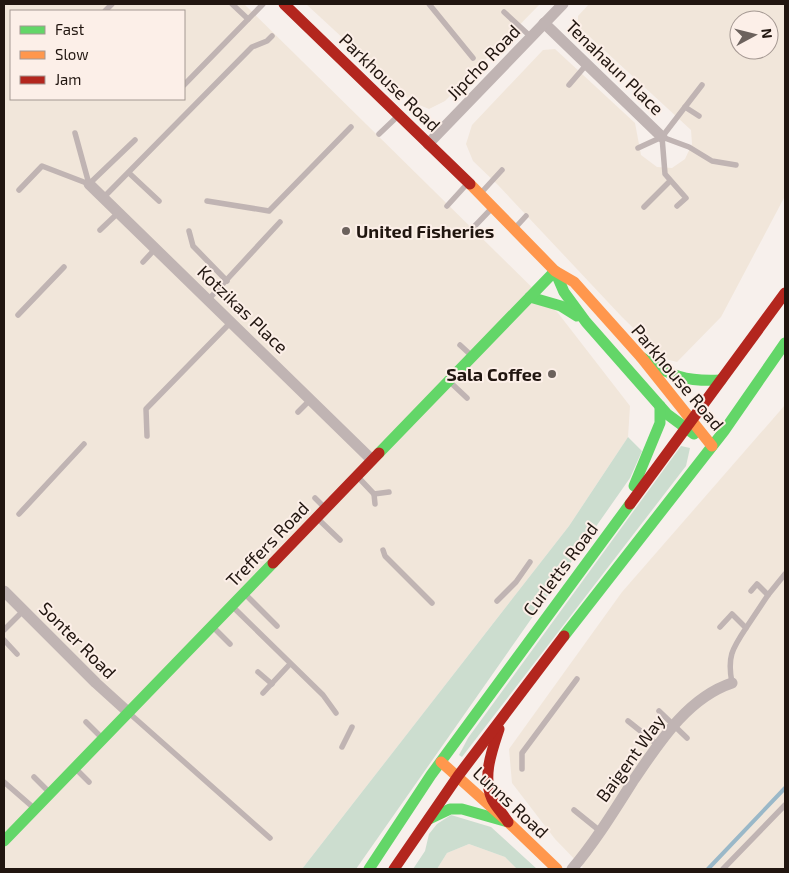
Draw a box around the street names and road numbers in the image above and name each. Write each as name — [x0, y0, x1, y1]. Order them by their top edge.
street label: Tenahaun Place — [561, 15, 669, 119]
street label: Jipcho Road — [442, 20, 524, 104]
street label: Parkhouse Road — [335, 28, 445, 136]
street label: Kotzikas Place — [193, 260, 293, 358]
street label: Parkhouse Road — [627, 319, 729, 435]
street label: Treffers Road — [221, 497, 313, 591]
street label: Curletts Road — [518, 518, 602, 620]
street label: Sonter Road — [35, 597, 121, 683]
street label: Baigent Way — [591, 710, 669, 806]
street label: Lunns Road — [469, 762, 553, 842]

